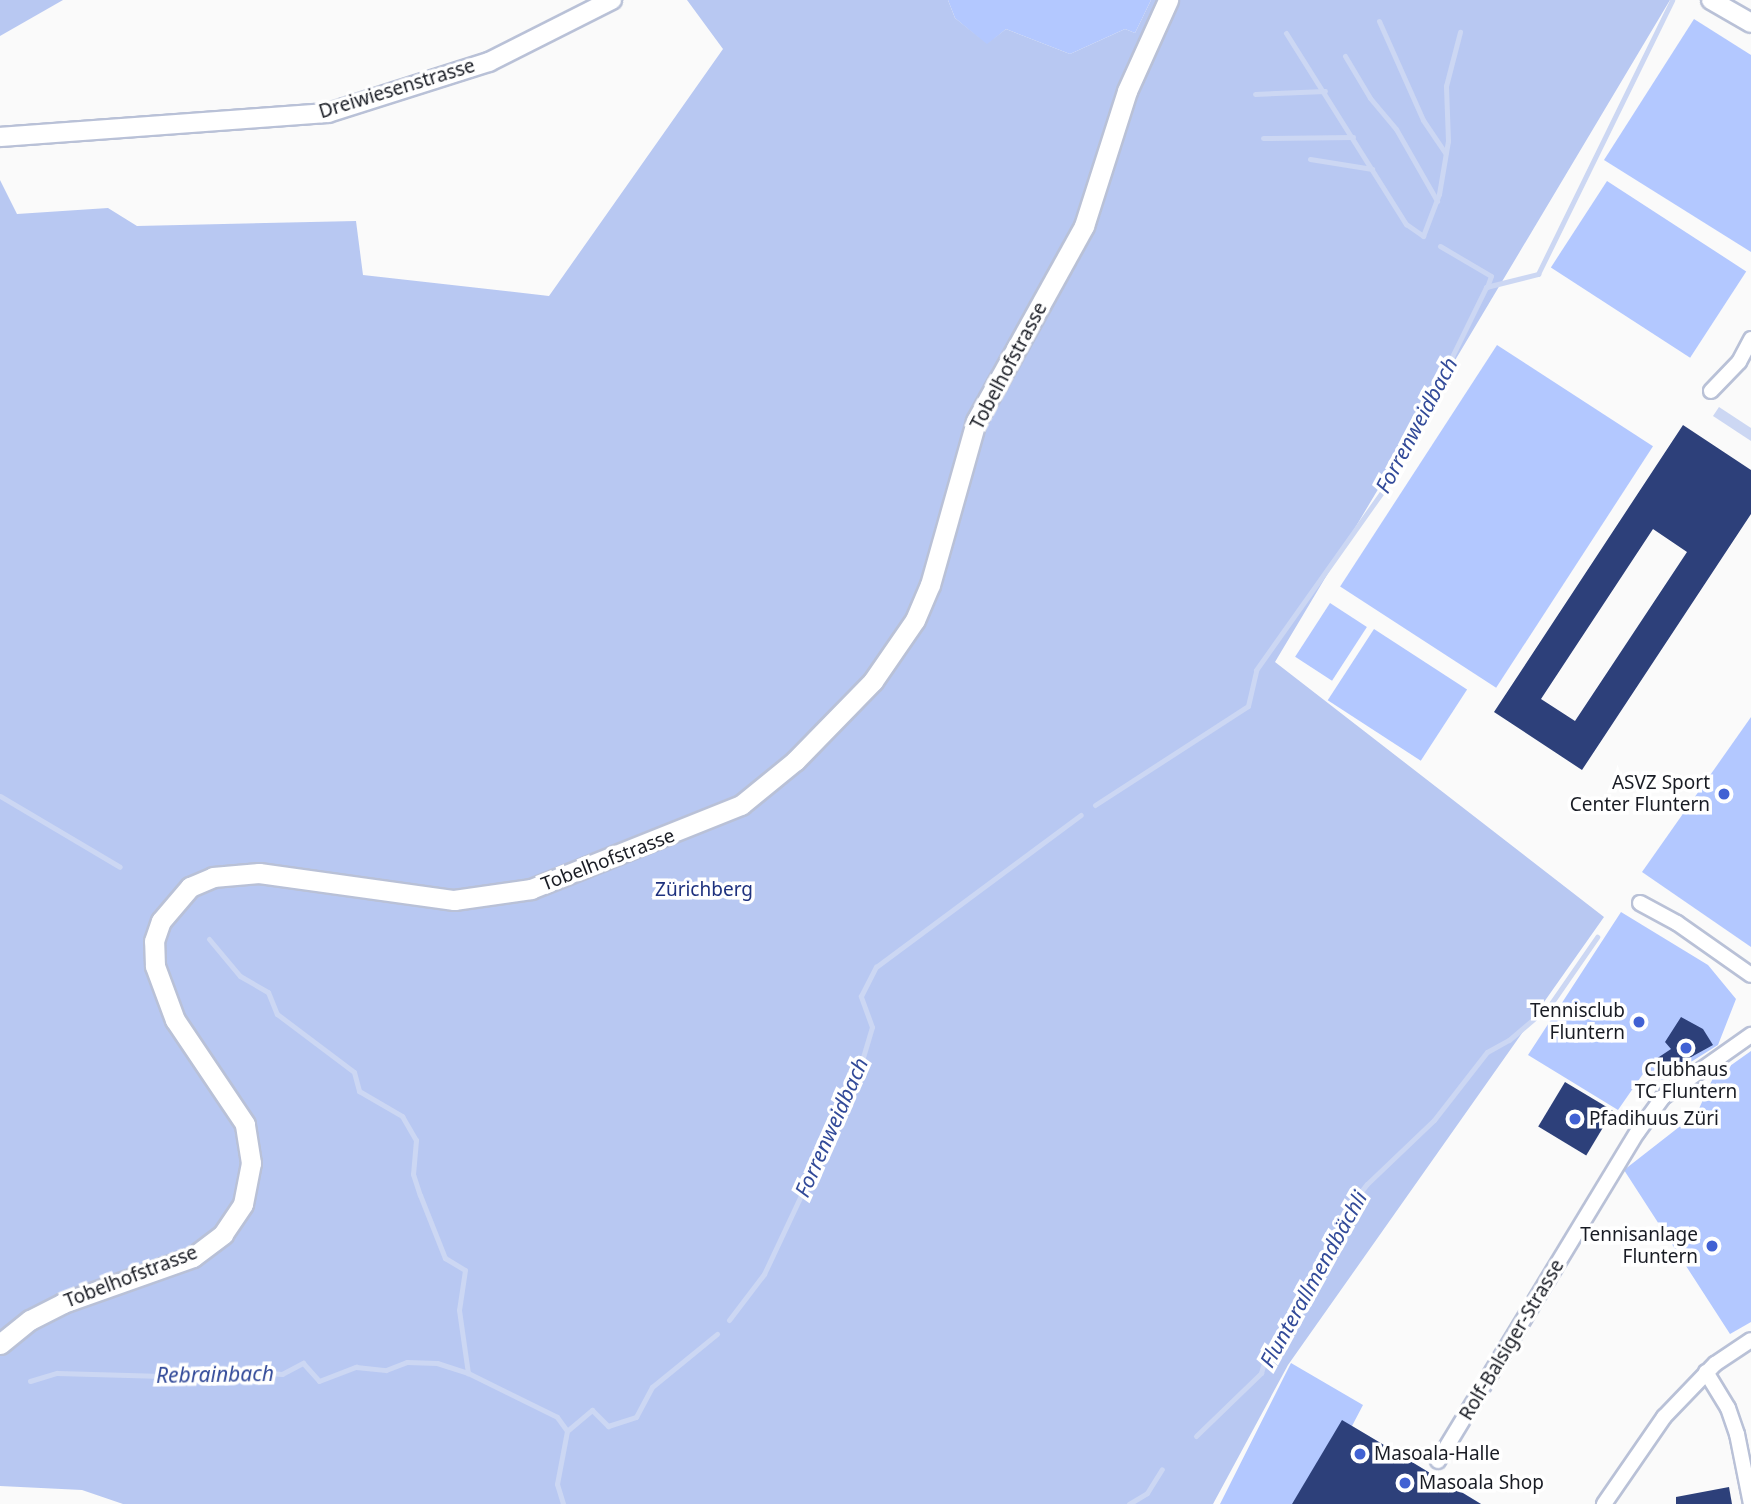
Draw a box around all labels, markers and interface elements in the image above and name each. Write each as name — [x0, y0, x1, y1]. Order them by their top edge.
street label: Dreiwiesenstrasse — [316, 54, 478, 124]
street label: Tobelhofstrasse — [966, 298, 1052, 434]
water label: Forrenweidbach — [1370, 353, 1462, 497]
place label: ASVZ Sport Center Fluntern — [1570, 772, 1710, 816]
marker: ASVZ Sport Center Fluntern — [1716, 786, 1732, 802]
street label: Tobelhofstrasse — [538, 824, 678, 896]
park label: Zürichberg — [655, 879, 753, 901]
place label: Tennisclub Fluntern — [1530, 1000, 1625, 1044]
marker: Tennisclub Fluntern — [1631, 1014, 1647, 1030]
marker: Clubhaus TC Fluntern — [1678, 1040, 1694, 1056]
water label: Forrenweidbach — [789, 1053, 873, 1201]
place label: Clubhaus TC Fluntern — [1635, 1059, 1737, 1103]
place label: Pfadihuus Züri — [1589, 1108, 1719, 1130]
marker: Pfadihuus Züri — [1567, 1111, 1583, 1127]
water label: Flunterallmendbächli — [1254, 1186, 1372, 1372]
place label: Tennisanlage Fluntern — [1580, 1224, 1698, 1268]
marker: Tennisanlage Fluntern — [1704, 1238, 1720, 1254]
street label: Tobelhofstrasse — [61, 1241, 201, 1313]
street label: Rolf-Balsiger-Strasse — [1455, 1255, 1569, 1425]
water label: Rebrainbach — [156, 1360, 274, 1388]
place label: Masoala-Halle — [1374, 1443, 1500, 1465]
marker: Masoala-Halle — [1352, 1446, 1368, 1462]
place label: Masoala Shop — [1419, 1472, 1544, 1494]
marker: Masoala Shop — [1397, 1475, 1413, 1491]

